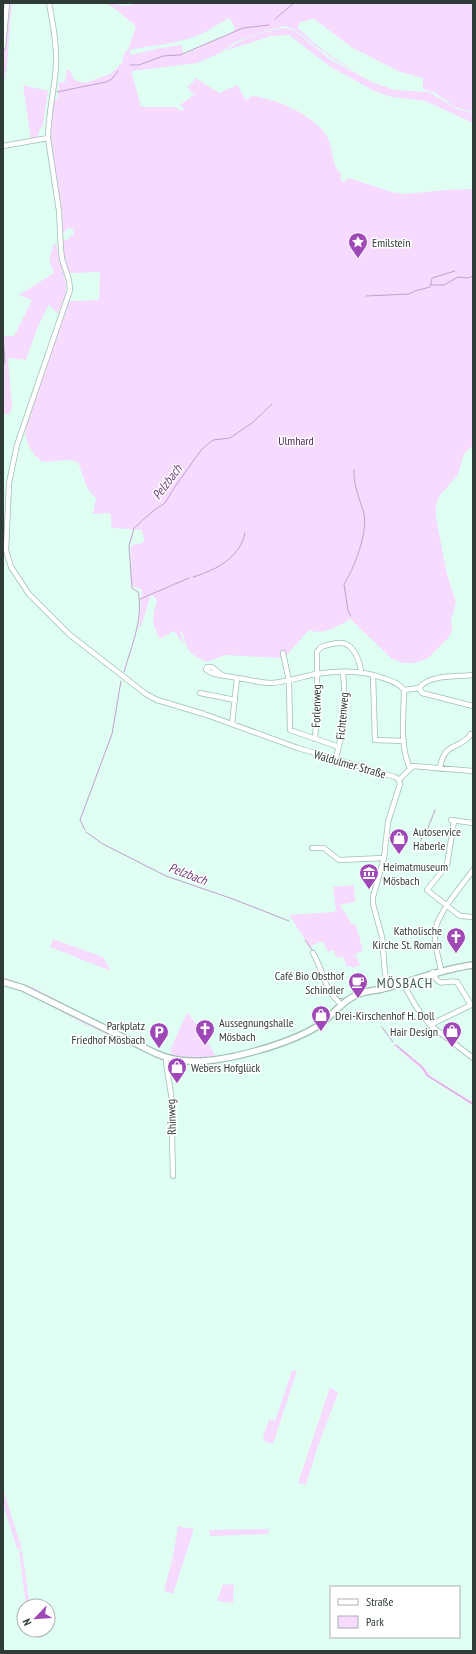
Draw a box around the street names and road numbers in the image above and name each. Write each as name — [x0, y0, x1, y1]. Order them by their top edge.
street label: Forlenweg — [308, 684, 324, 728]
street label: Fichtenweg — [332, 692, 352, 740]
street label: Waldulmer Straße — [312, 747, 388, 781]
street label: Rhinweg — [163, 1099, 179, 1135]

